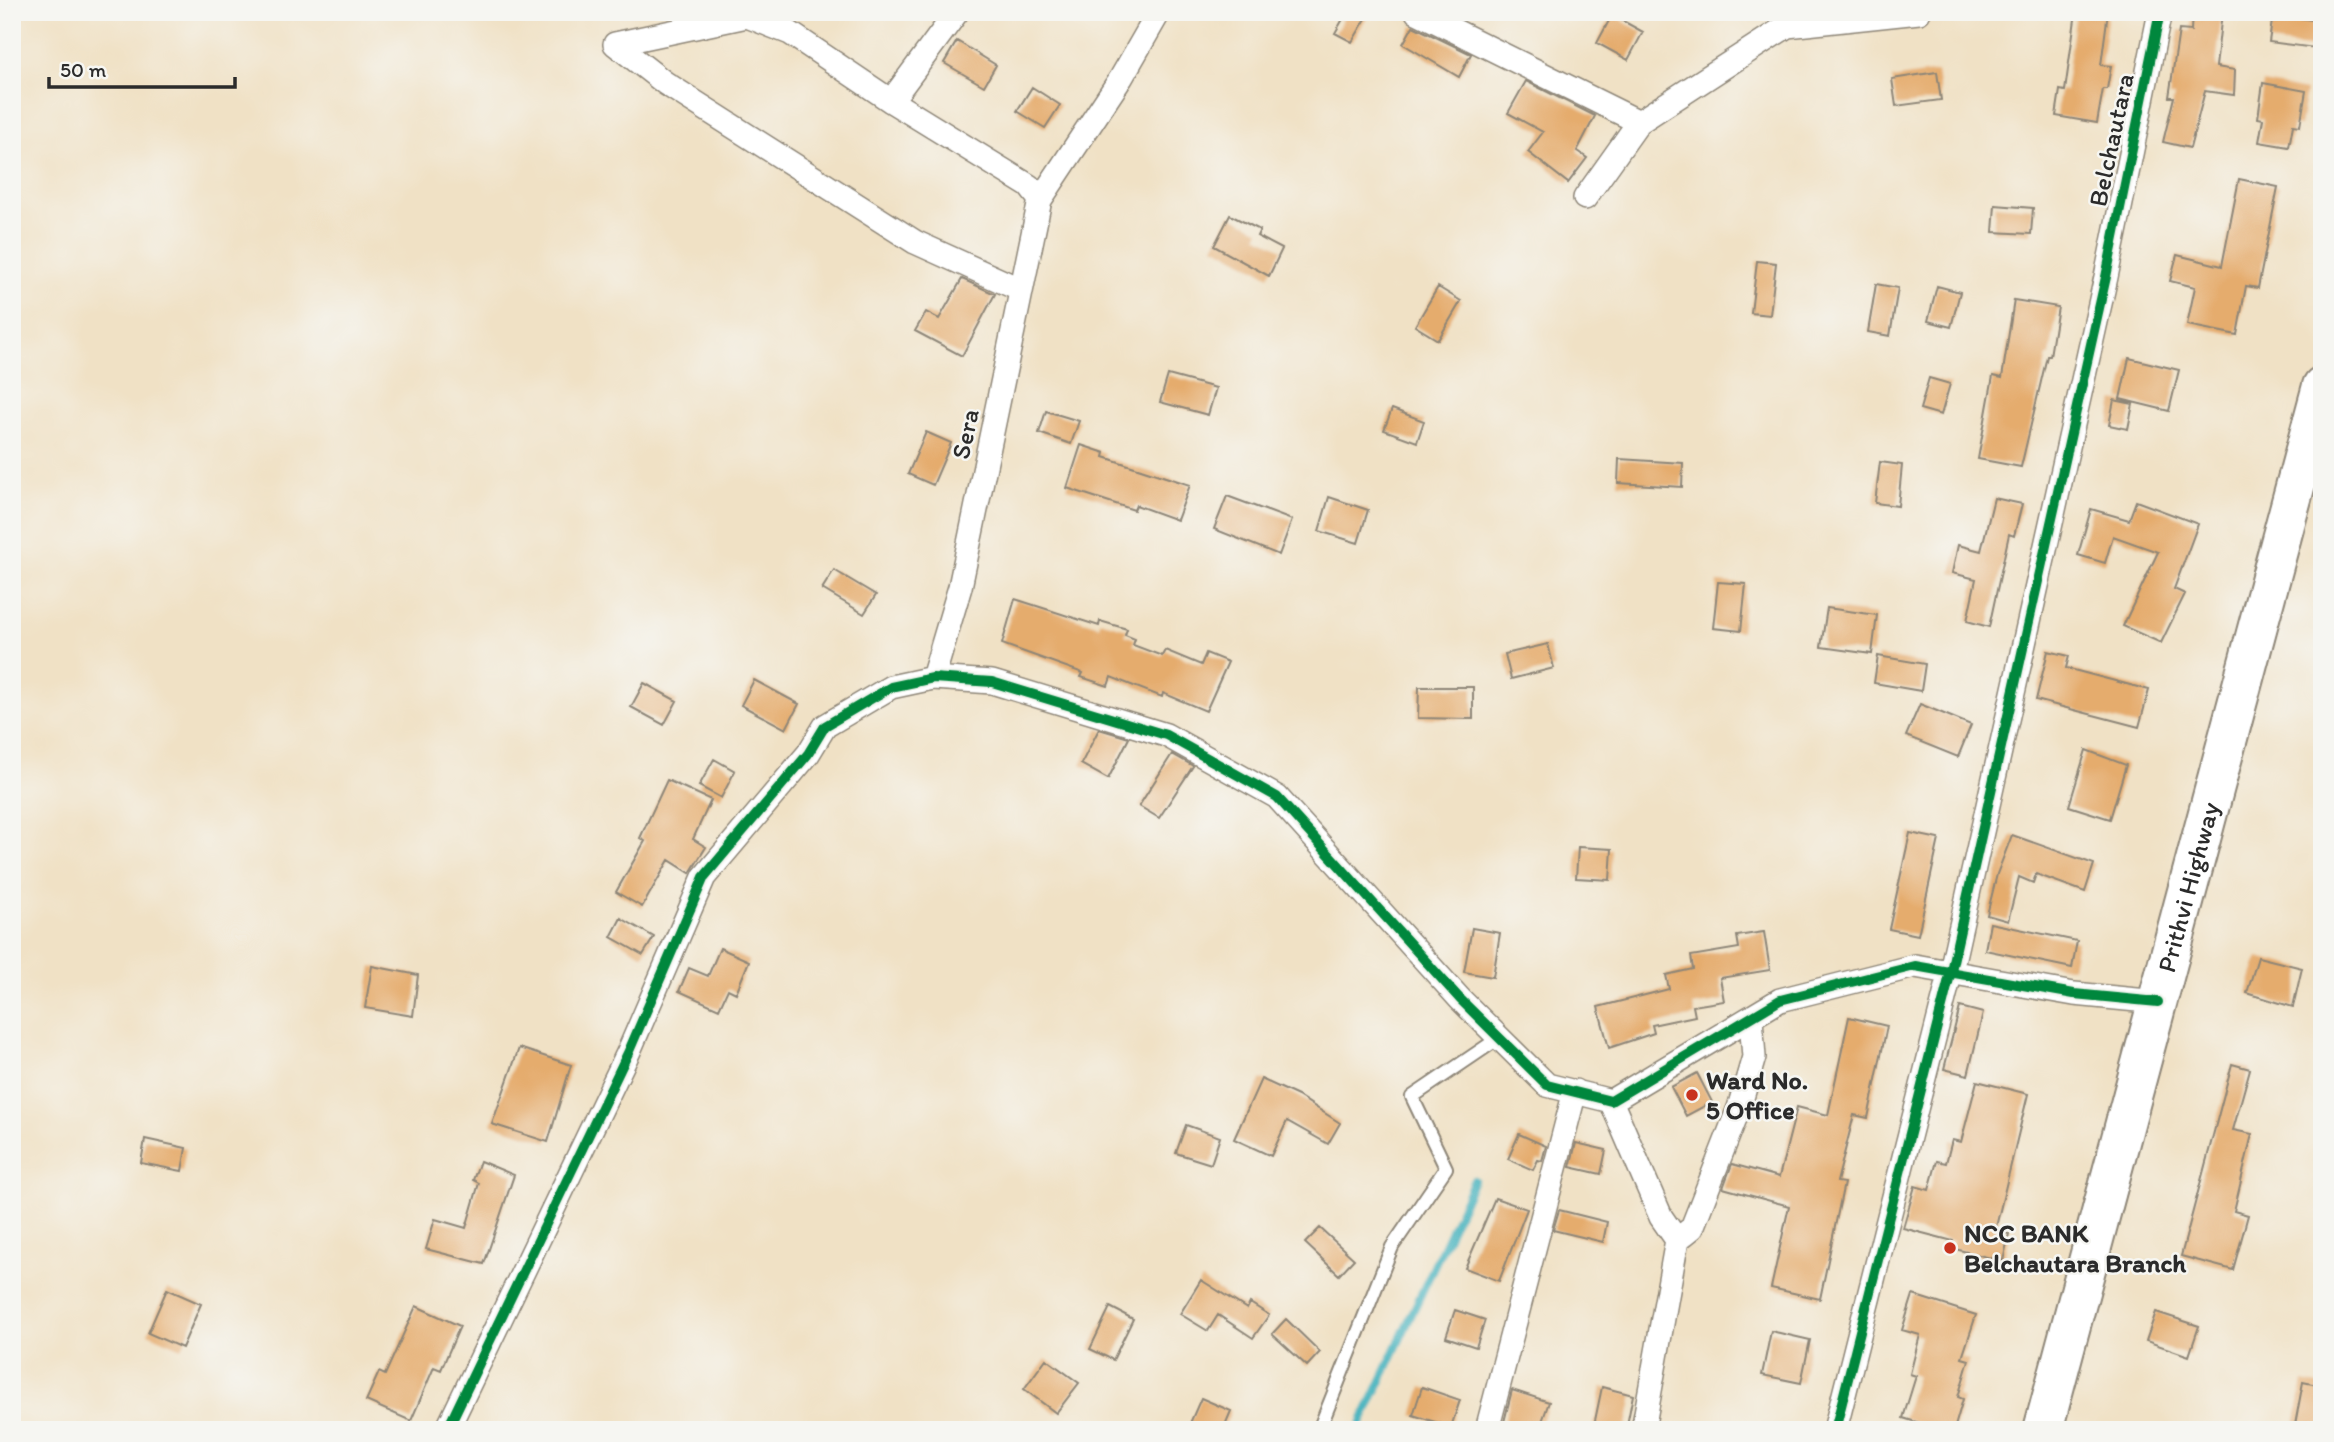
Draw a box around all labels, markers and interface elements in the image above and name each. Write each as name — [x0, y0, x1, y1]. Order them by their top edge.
scale bar — [49, 46, 234, 90]
text: 50 m — [60, 57, 107, 82]
street label: Belchautara — [2081, 70, 2141, 210]
street label: Sera — [944, 406, 986, 462]
street label: Prithvi Highway — [2150, 798, 2226, 976]
place label: Ward No. 5 Office — [1706, 1064, 1808, 1126]
marker: Ward No. 5 Office — [1684, 1087, 1700, 1103]
place label: NCC BANK Belchautara Branch — [1964, 1217, 2186, 1279]
marker: NCC BANK Belchautara Branch — [1942, 1240, 1958, 1256]

